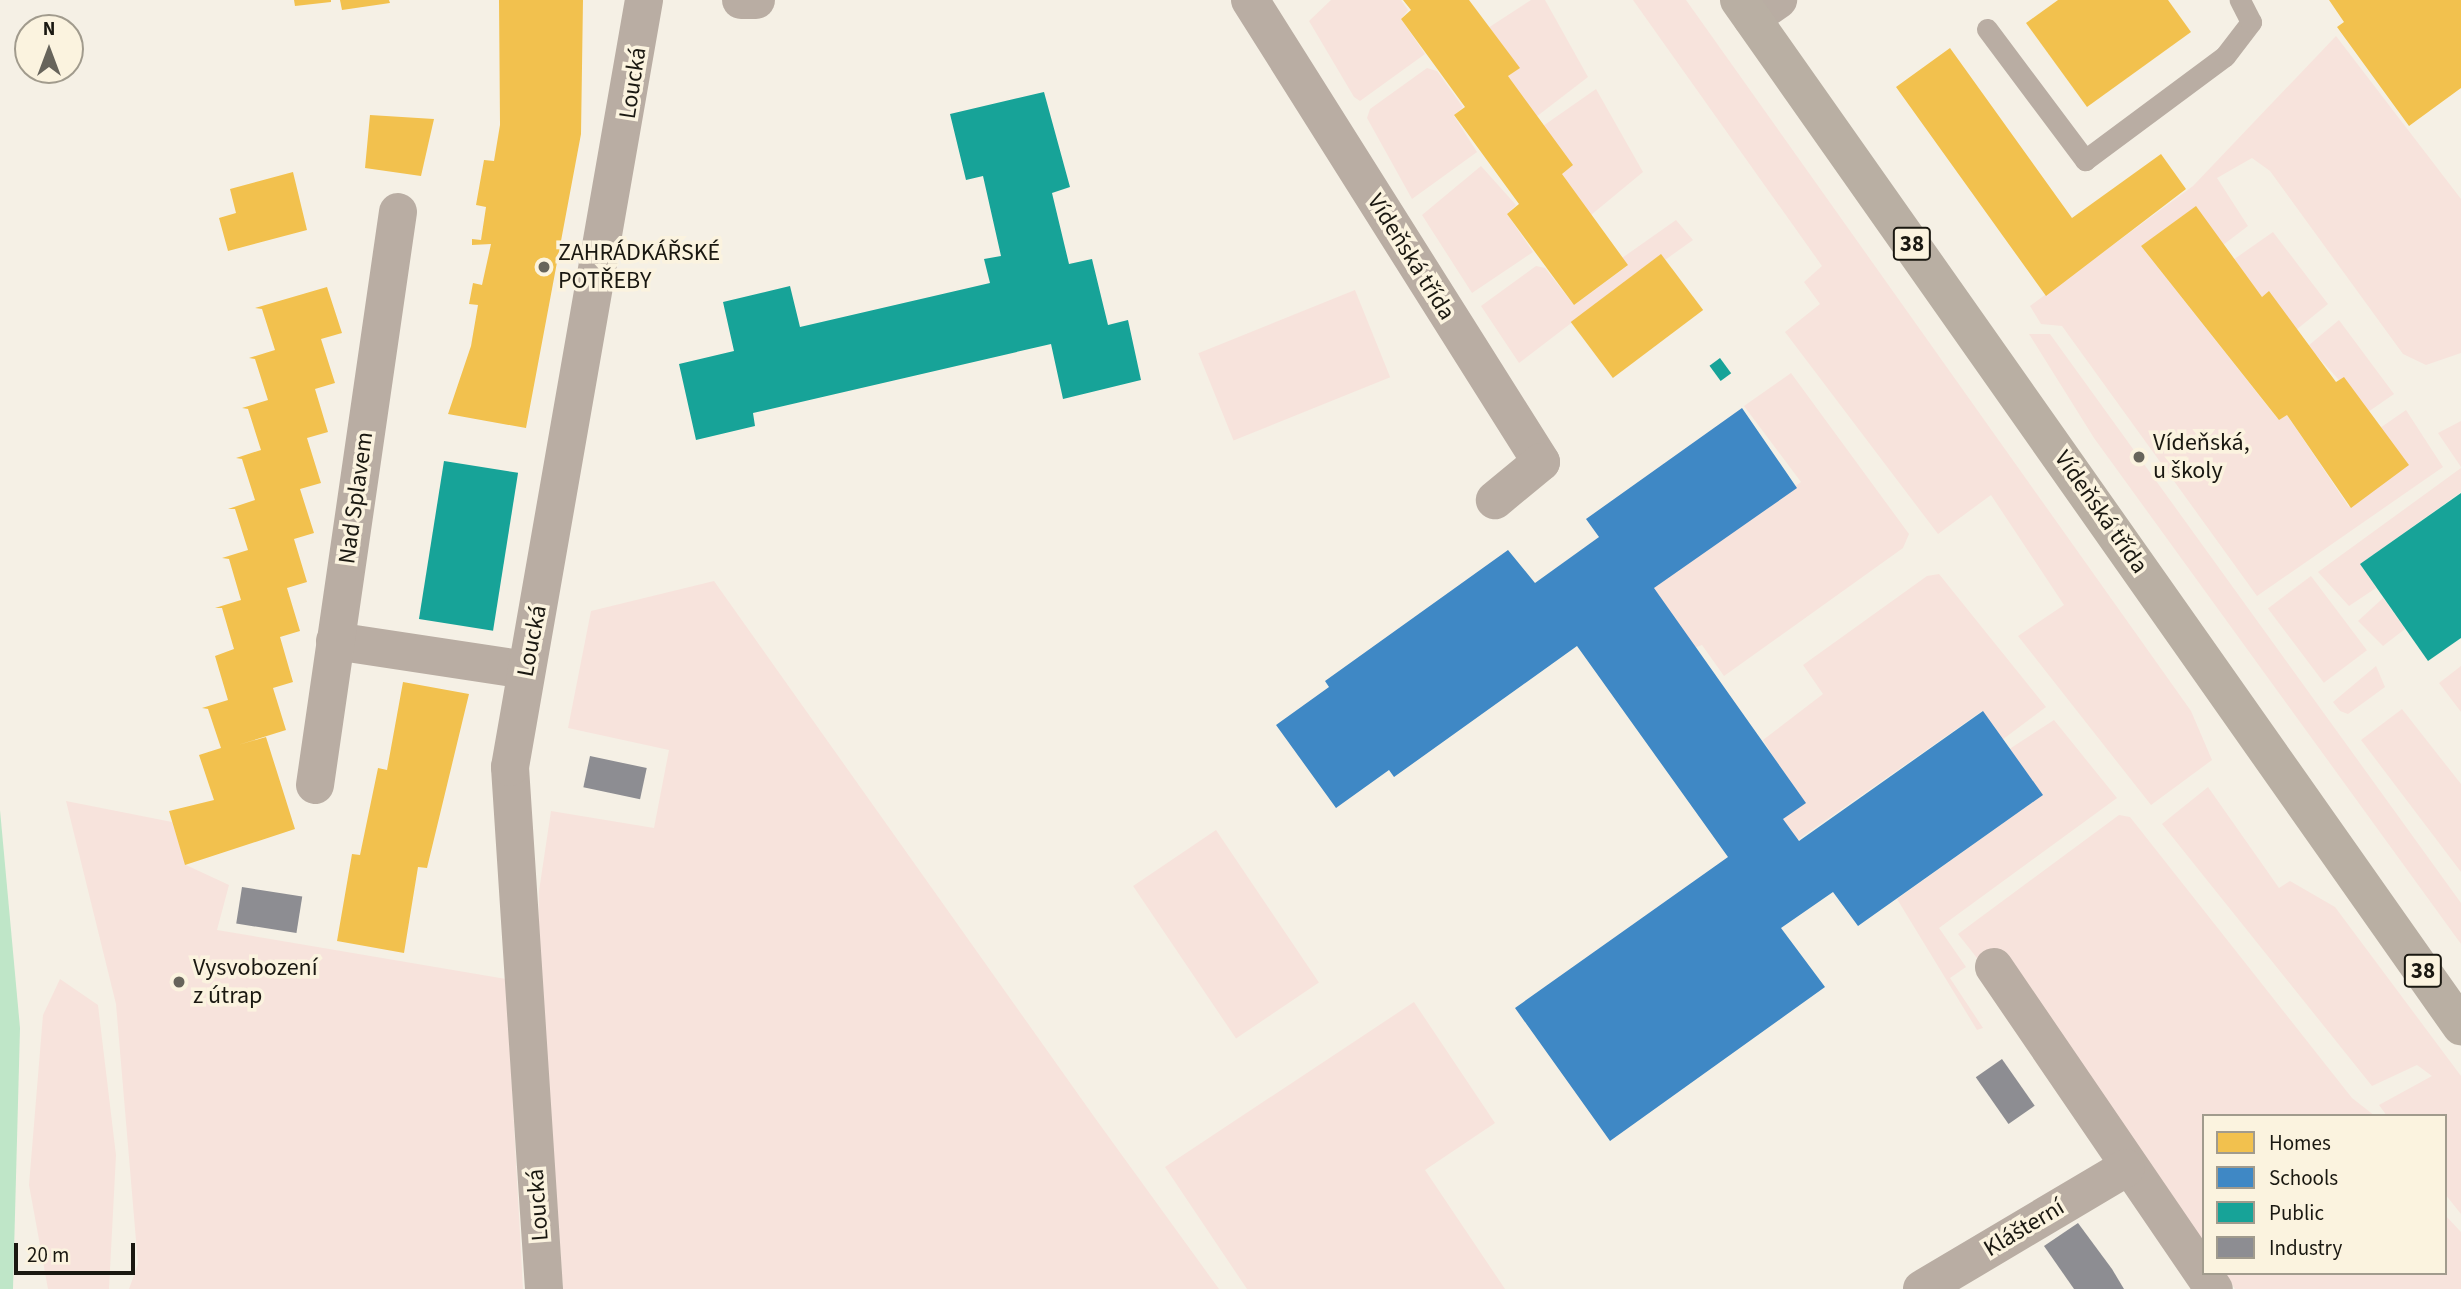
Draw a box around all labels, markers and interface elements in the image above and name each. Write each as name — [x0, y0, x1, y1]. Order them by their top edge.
north arrow — [14, 14, 84, 84]
text: N — [43, 16, 55, 43]
street label: Loucká — [613, 45, 653, 121]
street label: Vídeňská třída — [1361, 189, 1461, 325]
road number: 38 — [1893, 224, 1931, 264]
place label: ZAHRÁDKÁŘSKÉ POTŘEBY — [558, 239, 720, 295]
marker: ZAHRÁDKÁŘSKÉ POTŘEBY — [536, 259, 552, 275]
place label: Vídeňská, u školy — [2153, 429, 2250, 485]
street label: Nad Splavem — [332, 430, 380, 566]
street label: Vídeňská třída — [2048, 445, 2154, 579]
marker: Vídeňská, u školy — [2131, 449, 2147, 465]
street label: Loucká — [511, 603, 553, 679]
road number: 38 — [2404, 952, 2442, 990]
place label: Vysvobození z útrap — [193, 954, 318, 1010]
marker: Vysvobození z útrap — [171, 974, 187, 990]
legend — [2202, 1114, 2447, 1275]
text: Homes — [2269, 1128, 2331, 1158]
text: Schools — [2269, 1163, 2338, 1193]
street label: Loucká — [521, 1168, 555, 1242]
street label: Klášterní — [1979, 1193, 2069, 1263]
text: Public — [2269, 1198, 2324, 1228]
scale bar — [18, 1230, 138, 1274]
text: Industry — [2269, 1233, 2342, 1263]
text: 20 m — [27, 1240, 69, 1270]

